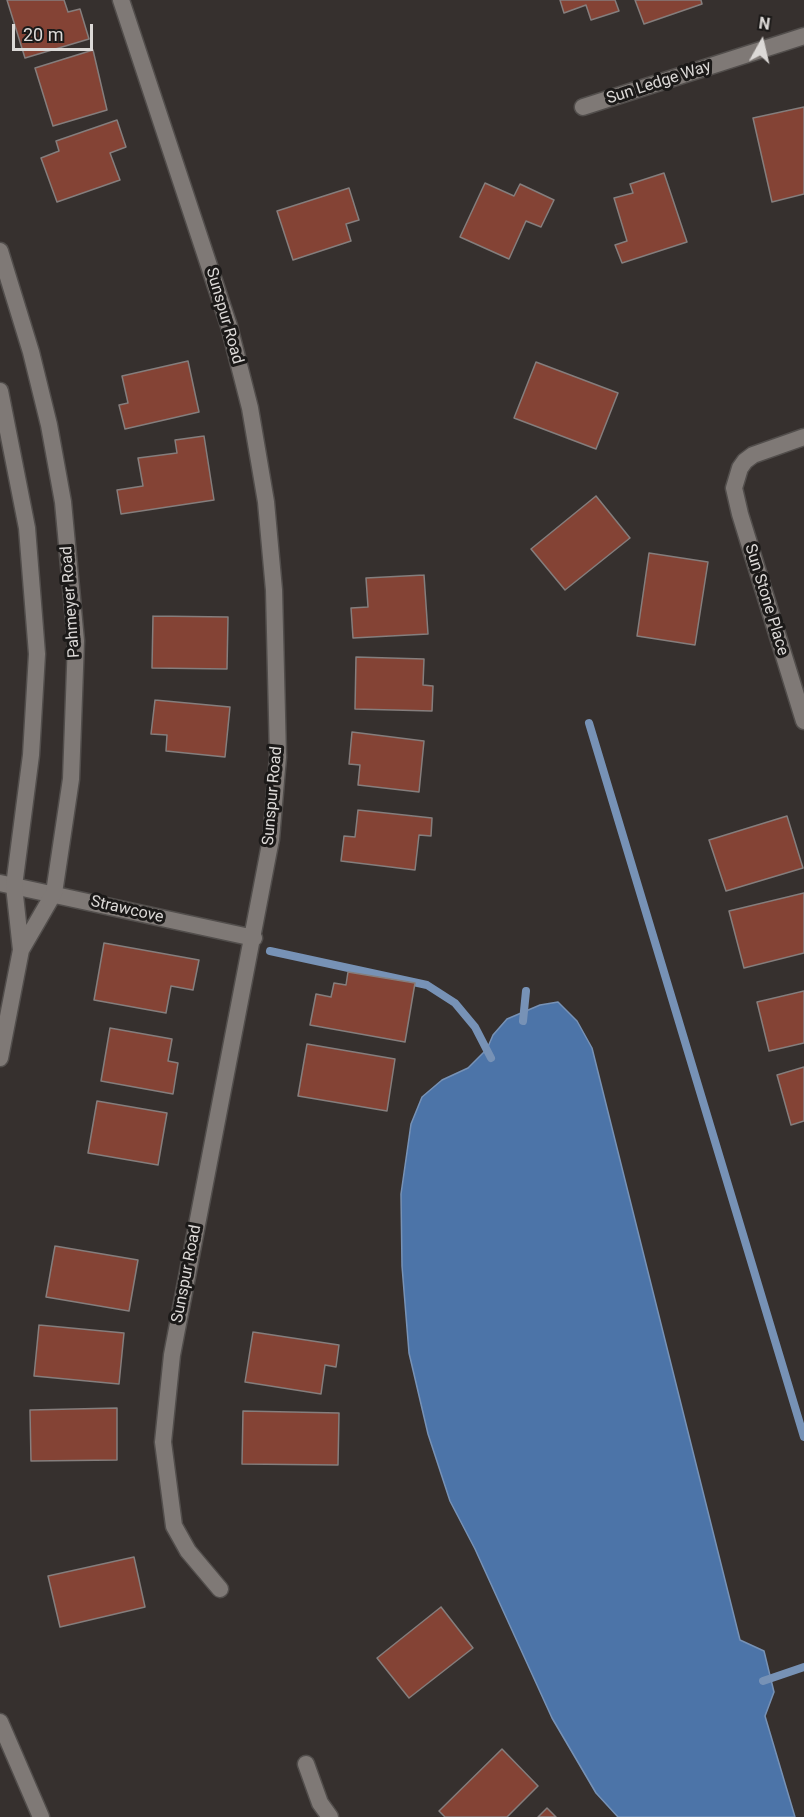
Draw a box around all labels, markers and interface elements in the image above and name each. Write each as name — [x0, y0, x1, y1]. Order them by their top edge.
scale bar — [15, 12, 96, 50]
north arrow — [732, 12, 792, 72]
text: N — [758, 13, 771, 34]
text: 20 m — [23, 24, 63, 45]
street label: Sun Ledge Way — [604, 57, 714, 109]
street label: Sunspur Road — [201, 266, 247, 366]
street label: Sun Stone Place — [740, 542, 792, 658]
street label: Pahmeyer Road — [58, 545, 84, 659]
street label: Sunspur Road — [259, 746, 287, 846]
street label: Strawcove — [89, 892, 165, 928]
street label: Sunspur Road — [168, 1223, 206, 1325]

